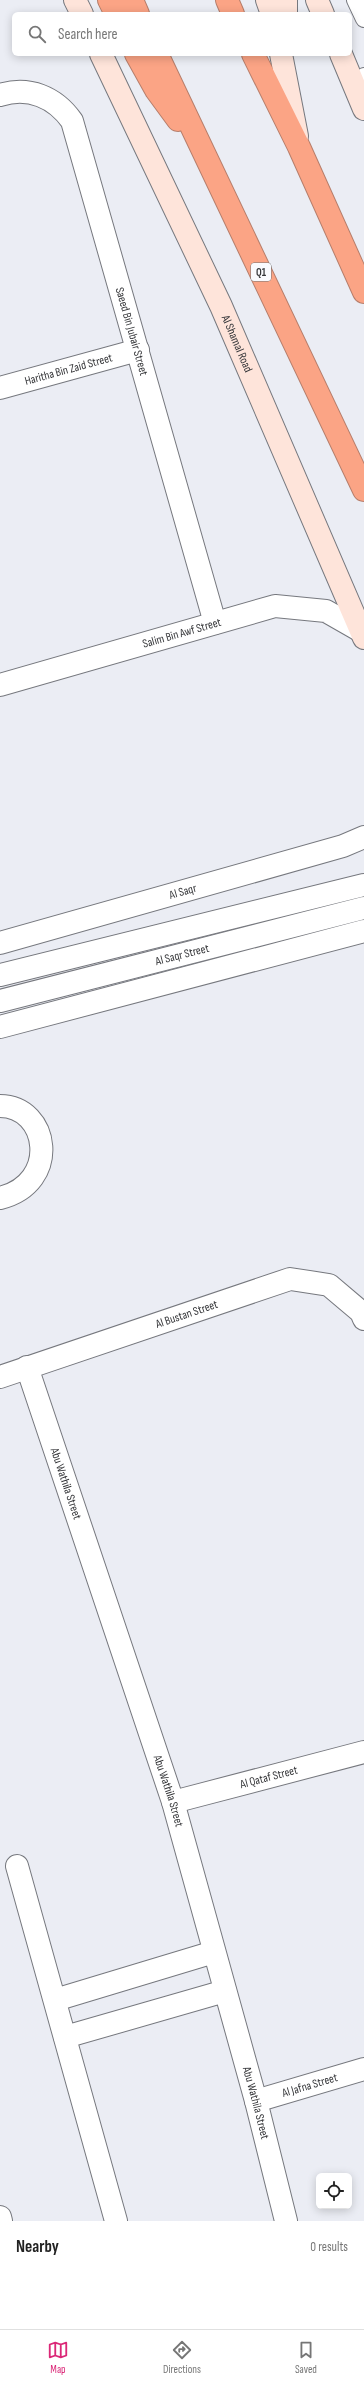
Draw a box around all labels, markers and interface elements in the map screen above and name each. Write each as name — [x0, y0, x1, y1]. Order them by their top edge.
search box — [12, 12, 352, 56]
icon: search — [26, 23, 48, 45]
text: Search here — [58, 25, 118, 44]
road number: Q1 — [251, 263, 271, 281]
street label: Saeed Bin Jubair Street — [112, 286, 152, 378]
street label: Al Shamal Road — [218, 312, 256, 374]
street label: Haritha Bin Zaid Street — [23, 350, 114, 388]
street label: Salim Bin Awf Street — [141, 614, 223, 651]
street label: Al Saqr — [167, 880, 199, 903]
street label: Al Saqr Street — [153, 940, 211, 969]
street label: Al Bustan Street — [153, 1296, 220, 1332]
street label: Abu Wathila Street — [47, 1445, 85, 1522]
street label: Abu Wathila Street — [150, 1752, 187, 1829]
street label: Al Qataf Street — [237, 1762, 299, 1792]
street label: Abu Wathila Street — [239, 2064, 273, 2141]
street label: Al Jafna Street — [279, 2070, 340, 2101]
map controls — [316, 2173, 352, 2209]
button: locate — [316, 2173, 352, 2209]
text: Nearby — [16, 2237, 59, 2257]
text: 0 results — [310, 2239, 348, 2255]
tab: Map — [47, 2339, 69, 2376]
tab: Directions — [163, 2339, 201, 2376]
tab: Saved — [295, 2339, 317, 2376]

